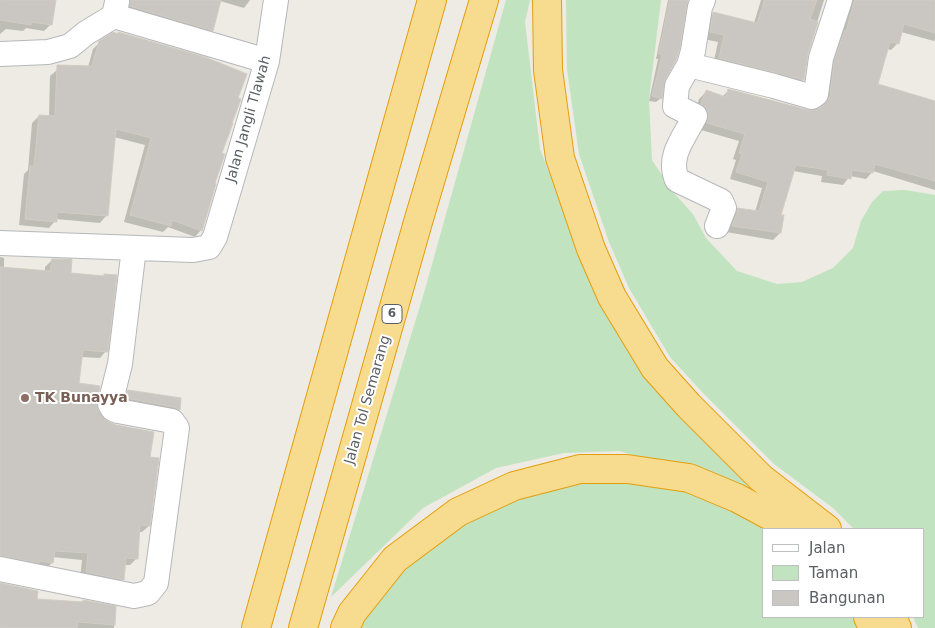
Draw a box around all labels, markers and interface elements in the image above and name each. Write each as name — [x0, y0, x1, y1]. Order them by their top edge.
street label: Jalan Jangli Tlawah — [223, 54, 275, 184]
road number: 6 — [382, 304, 402, 324]
street label: Jalan Tol Semarang — [342, 334, 394, 466]
place label: TK Bunayya — [35, 390, 128, 406]
marker: TK Bunayya — [19, 392, 31, 404]
legend — [762, 528, 925, 618]
text: Jalan — [809, 539, 845, 557]
text: Taman — [809, 564, 858, 582]
text: Bangunan — [809, 589, 885, 607]

